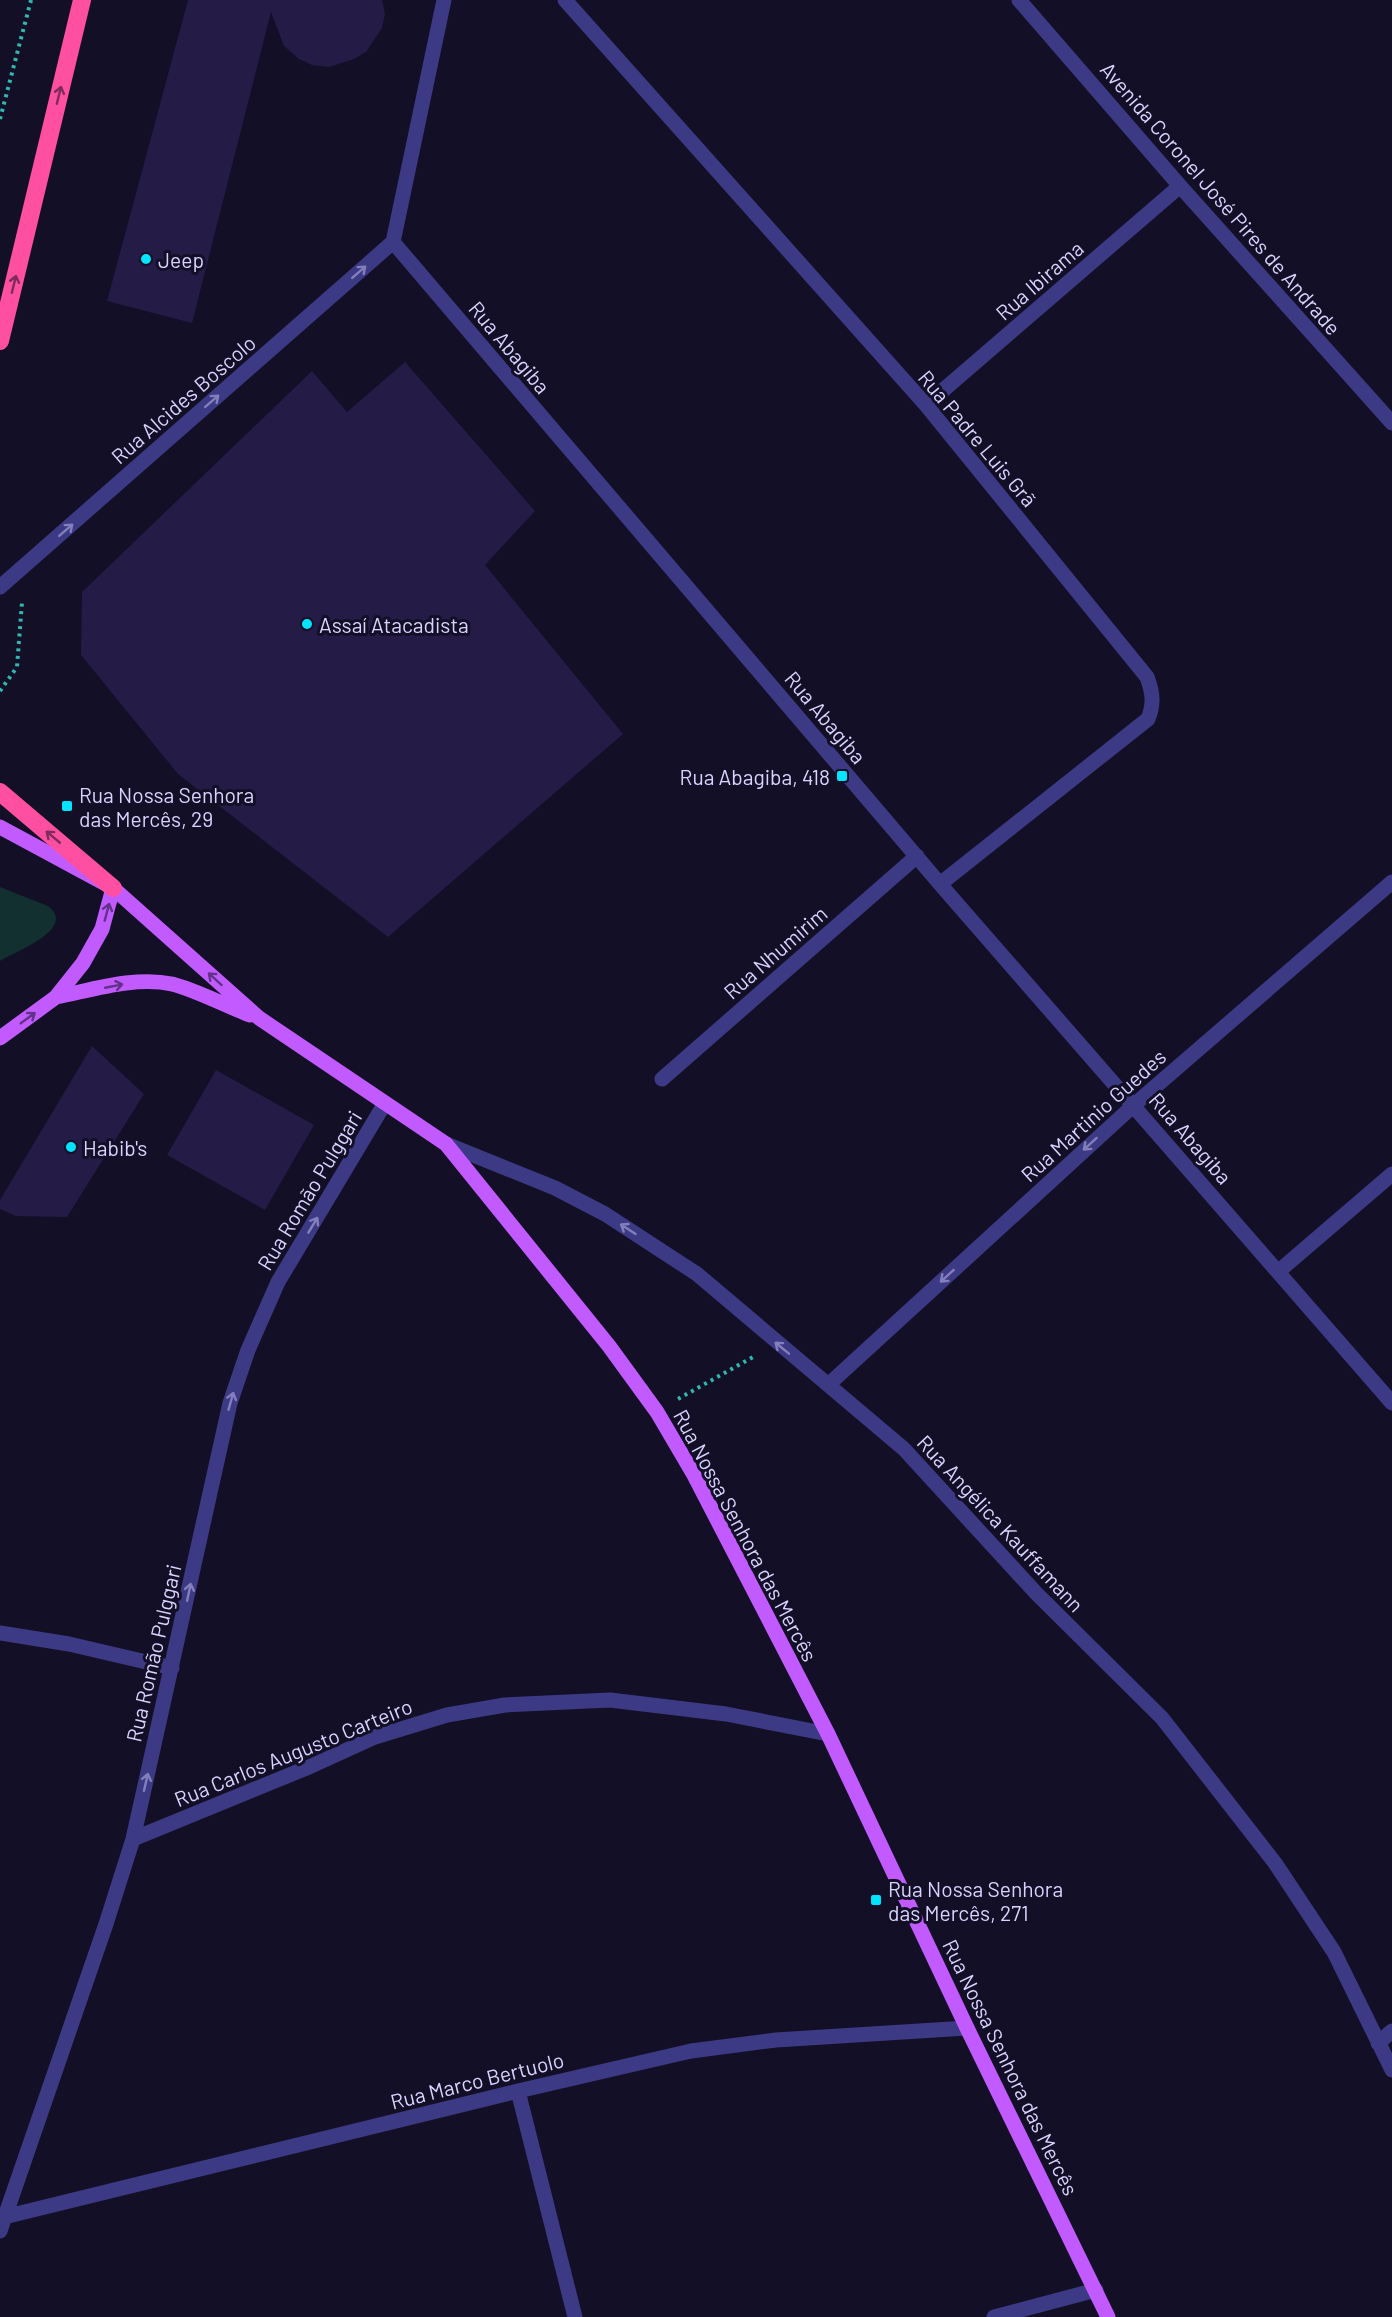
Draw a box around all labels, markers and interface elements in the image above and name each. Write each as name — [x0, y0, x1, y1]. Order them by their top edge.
street label: Avenida Coronel José Pires de Andrade — [1096, 56, 1346, 340]
one-way arrow — [54, 85, 66, 104]
street label: Rua Ibirama — [990, 235, 1088, 325]
place label: Jeep — [158, 247, 204, 272]
marker: Jeep — [139, 252, 153, 266]
one-way arrow — [351, 265, 366, 279]
one-way arrow — [8, 275, 20, 294]
street label: Rua Abagiba — [464, 296, 556, 398]
street label: Rua Alcides Boscolo — [106, 330, 260, 468]
street label: Rua Padre Luis Grã — [914, 365, 1042, 511]
one-way arrow — [204, 394, 219, 408]
one-way arrow — [58, 523, 73, 537]
place label: Assaí Atacadista — [319, 612, 469, 637]
marker: Assaí Atacadista — [300, 617, 314, 631]
street label: Rua Abagiba — [780, 666, 872, 768]
place label: Rua Abagiba, 418 — [680, 764, 830, 789]
marker: Rua Abagiba, 418 — [835, 769, 849, 783]
place label: Rua Nossa Senhora das Mercês, 29 — [79, 782, 254, 831]
marker: Rua Nossa Senhora das Mercês, 29 — [60, 799, 74, 813]
one-way arrow — [45, 830, 61, 843]
street label: Rua Nhumirim — [718, 900, 832, 1004]
one-way arrow — [102, 902, 113, 921]
one-way arrow — [208, 972, 223, 986]
one-way arrow — [103, 980, 123, 991]
one-way arrow — [20, 1012, 36, 1024]
street label: Rua Martinio Guedes — [1016, 1044, 1170, 1186]
street label: Rua Abagiba — [1145, 1087, 1237, 1189]
street label: Rua Romão Pulggari — [252, 1106, 366, 1274]
place label: Habib's — [83, 1135, 147, 1160]
one-way arrow — [1083, 1137, 1098, 1152]
marker: Habib's — [64, 1140, 78, 1154]
one-way arrow — [307, 1217, 319, 1234]
one-way arrow — [620, 1223, 637, 1235]
one-way arrow — [939, 1269, 954, 1283]
one-way arrow — [775, 1341, 791, 1354]
one-way arrow — [226, 1392, 237, 1411]
street label: Rua Nossa Senhora das Mercês — [669, 1405, 823, 1665]
street label: Rua Angélica Kauffamann — [913, 1429, 1089, 1617]
street label: Rua Romão Pulggari — [120, 1562, 186, 1744]
one-way arrow — [184, 1582, 195, 1602]
street label: Rua Carlos Augusto Carteiro — [170, 1693, 416, 1811]
one-way arrow — [140, 1773, 152, 1792]
place label: Rua Nossa Senhora das Mercês, 271 — [888, 1876, 1063, 1925]
marker: Rua Nossa Senhora das Mercês, 271 — [869, 1893, 883, 1907]
street label: Rua Nossa Senhora das Mercês — [938, 1935, 1084, 2199]
street label: Rua Marco Bertuolo — [388, 2046, 566, 2114]

